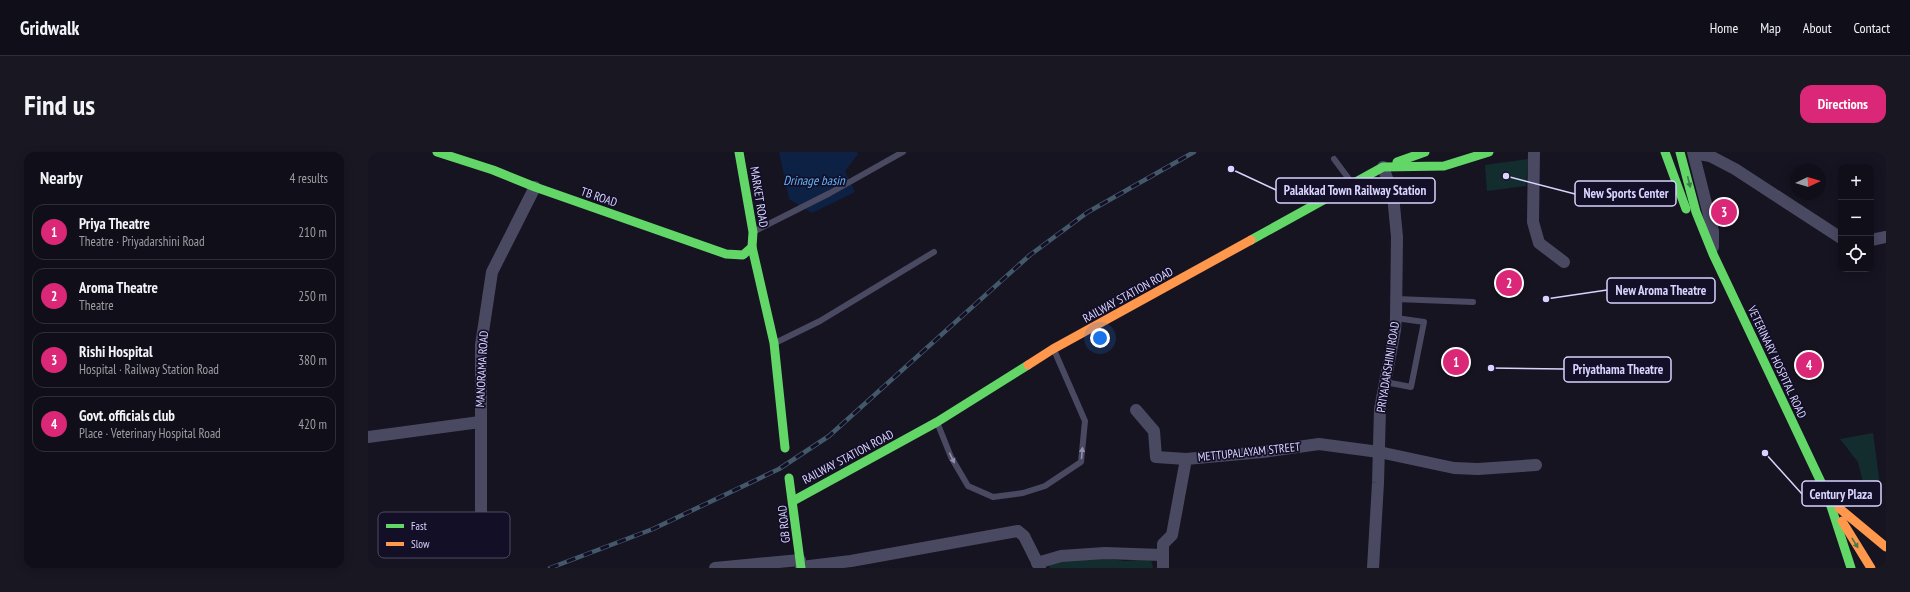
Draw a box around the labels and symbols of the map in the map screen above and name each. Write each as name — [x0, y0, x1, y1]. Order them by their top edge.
north arrow — [1790, 164, 1826, 200]
street label: MARKET ROAD — [747, 165, 772, 228]
water label: Drinage basin — [783, 172, 846, 189]
one-way arrow — [1686, 175, 1692, 188]
callout: Palakkad Town Railway Station — [1276, 178, 1435, 203]
callout: New Sports Center — [1575, 181, 1676, 206]
text: Palakkad Town Railway Station — [1284, 182, 1426, 199]
street label: TB ROAD — [579, 183, 619, 210]
text: New Sports Center — [1583, 185, 1669, 202]
pin: 3 — [1711, 197, 1737, 227]
street label: RAILWAY STATION ROAD — [1080, 264, 1176, 326]
pin: 2 — [1496, 268, 1522, 298]
callout: New Aroma Theatre — [1607, 278, 1715, 303]
text: New Aroma Theatre — [1616, 282, 1707, 299]
street label: VETERINARY HOSPITAL ROAD — [1744, 302, 1810, 420]
street label: PRIYADARSHINI ROAD — [1373, 320, 1402, 413]
your location — [1090, 328, 1110, 348]
street label: MANORAMA ROAD — [472, 330, 491, 408]
pin: 1 — [1443, 347, 1469, 377]
pin: 4 — [1796, 350, 1822, 380]
callout: Priyathama Theatre — [1564, 357, 1671, 382]
text: Priyathama Theatre — [1573, 361, 1664, 378]
street label: RAILWAY STATION ROAD — [800, 426, 896, 487]
street label: METTUPALAYAM STREET — [1197, 439, 1302, 464]
one-way arrow — [1079, 447, 1086, 459]
one-way arrow — [949, 452, 955, 464]
callout: Century Plaza — [1802, 481, 1881, 506]
text: Century Plaza — [1810, 486, 1872, 503]
street label: GB ROAD — [774, 504, 793, 544]
legend — [378, 512, 510, 558]
text: Fast — [411, 519, 427, 533]
text: Slow — [411, 537, 430, 551]
one-way arrow — [1852, 537, 1859, 549]

